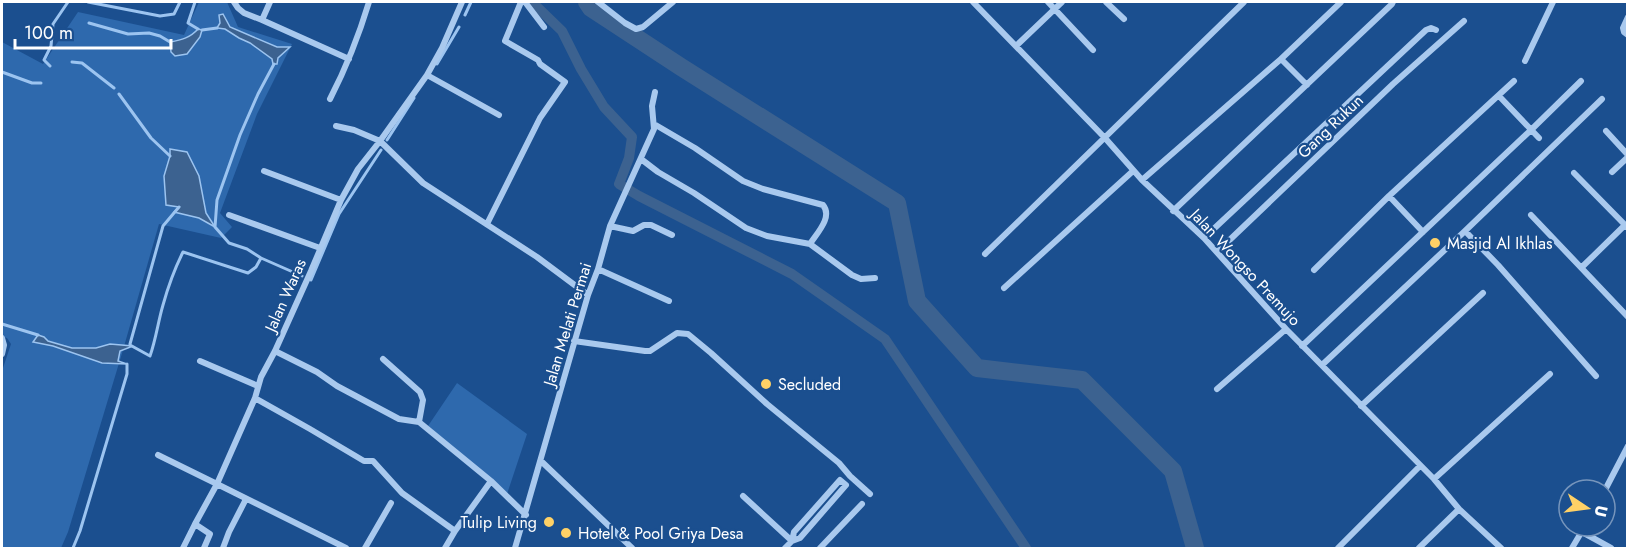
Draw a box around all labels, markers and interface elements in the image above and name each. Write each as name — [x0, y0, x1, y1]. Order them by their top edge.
scale bar — [15, 12, 171, 50]
text: 100 m — [24, 20, 73, 46]
street label: Gang Rukun — [1292, 89, 1368, 164]
street label: Jalan Wongso Premujo — [1184, 202, 1306, 331]
place label: Masjid Al Ikhlas — [1447, 232, 1552, 255]
marker: Masjid Al Ikhlas — [1428, 236, 1442, 250]
street label: Jalan Waras — [258, 255, 312, 337]
street label: Jalan Melati Permai — [537, 260, 597, 391]
place label: Secluded — [778, 373, 841, 396]
marker: Secluded — [759, 377, 773, 391]
north arrow — [1557, 478, 1617, 538]
text: U — [1589, 503, 1614, 519]
place label: Tulip Living — [461, 511, 537, 534]
marker: Tulip Living — [542, 515, 556, 529]
place label: Hotel & Pool Griya Desa — [578, 522, 743, 545]
marker: Hotel & Pool Griya Desa — [559, 526, 573, 540]

